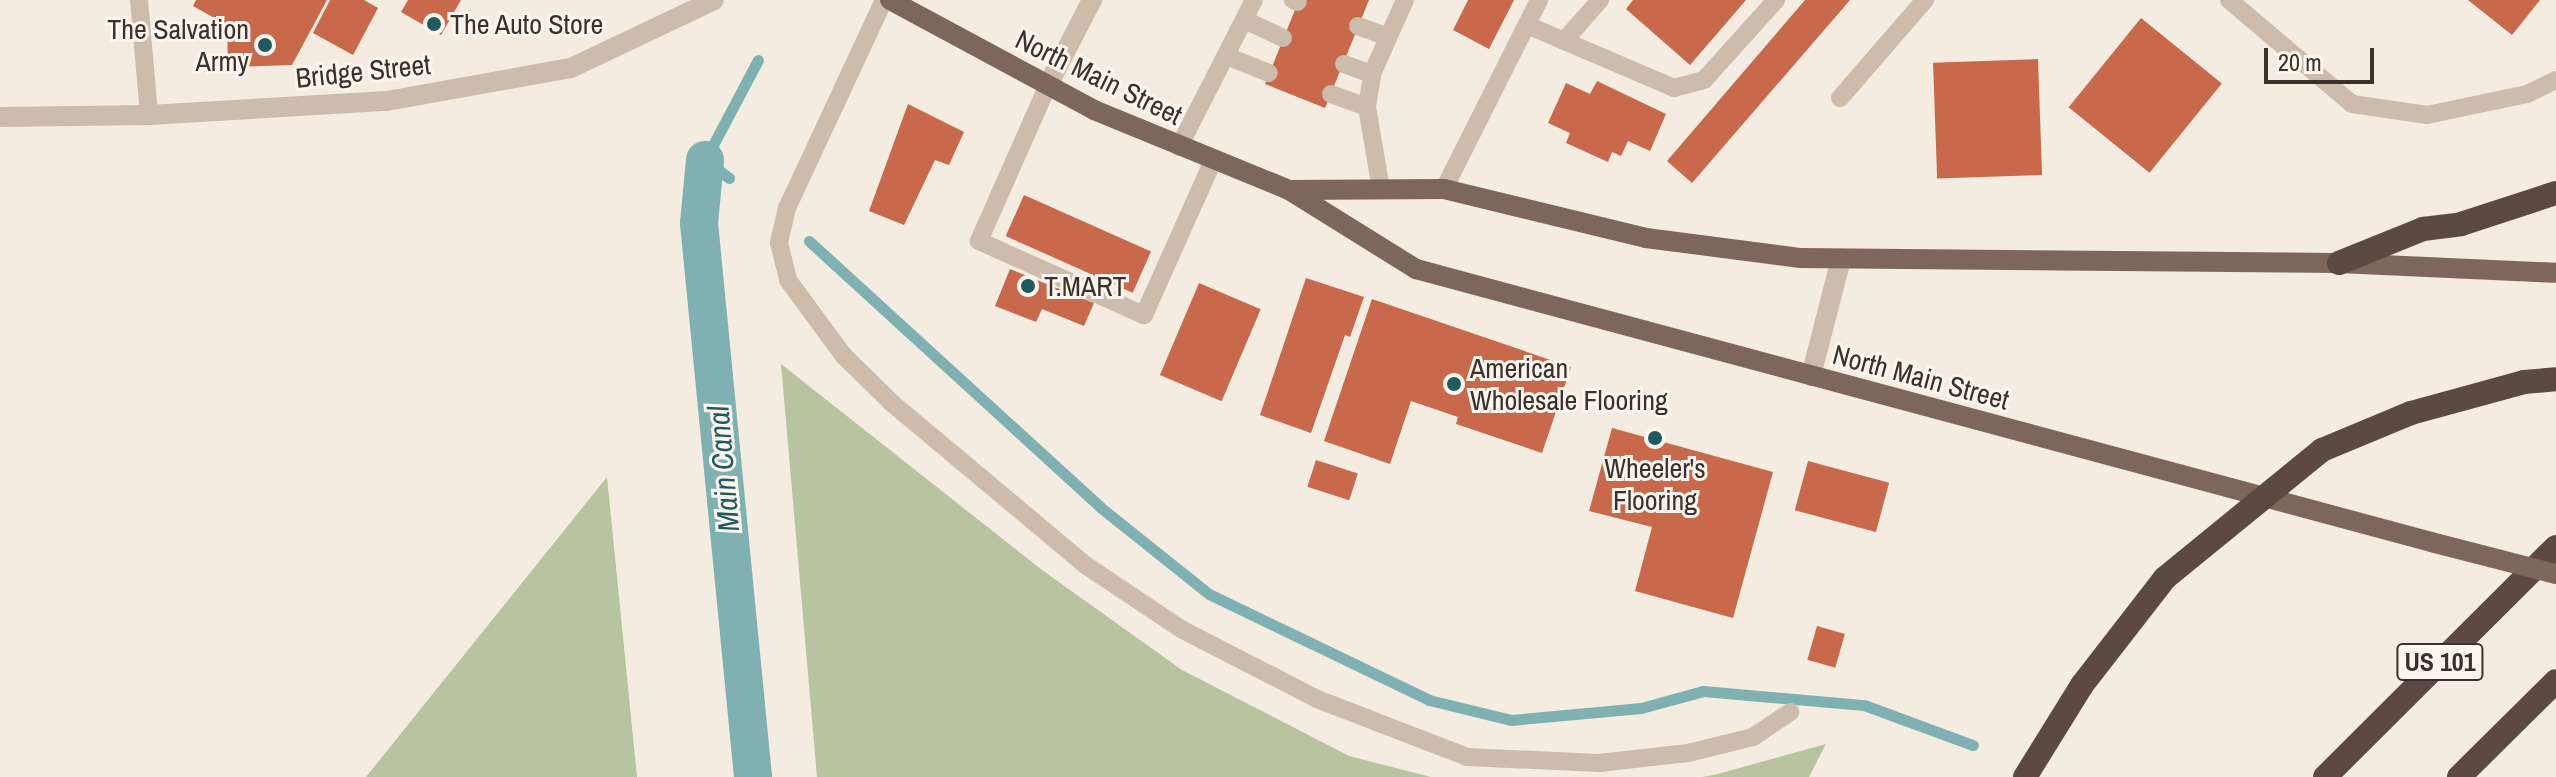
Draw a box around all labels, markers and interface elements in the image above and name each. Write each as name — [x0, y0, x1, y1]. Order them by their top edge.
place label: The Auto Store — [450, 7, 604, 41]
place label: The Salvation Army — [107, 12, 249, 78]
marker: The Auto Store — [425, 15, 443, 33]
street label: North Main Street — [1010, 22, 1188, 132]
scale bar — [2268, 32, 2378, 82]
marker: The Salvation Army — [256, 36, 274, 54]
text: 20 m — [2278, 46, 2322, 78]
street label: Bridge Street — [294, 47, 432, 95]
place label: T.MART — [1044, 269, 1127, 303]
marker: T.MART — [1019, 277, 1037, 295]
street label: North Main Street — [1829, 337, 2013, 417]
place label: American Wholesale Flooring — [1470, 351, 1668, 417]
marker: American Wholesale Flooring — [1445, 375, 1463, 393]
water label: Main Canal — [700, 405, 746, 533]
marker: Wheeler's Flooring — [1646, 429, 1664, 447]
place label: Wheeler's Flooring — [1604, 451, 1706, 517]
road number: US 101 — [2396, 640, 2484, 684]

